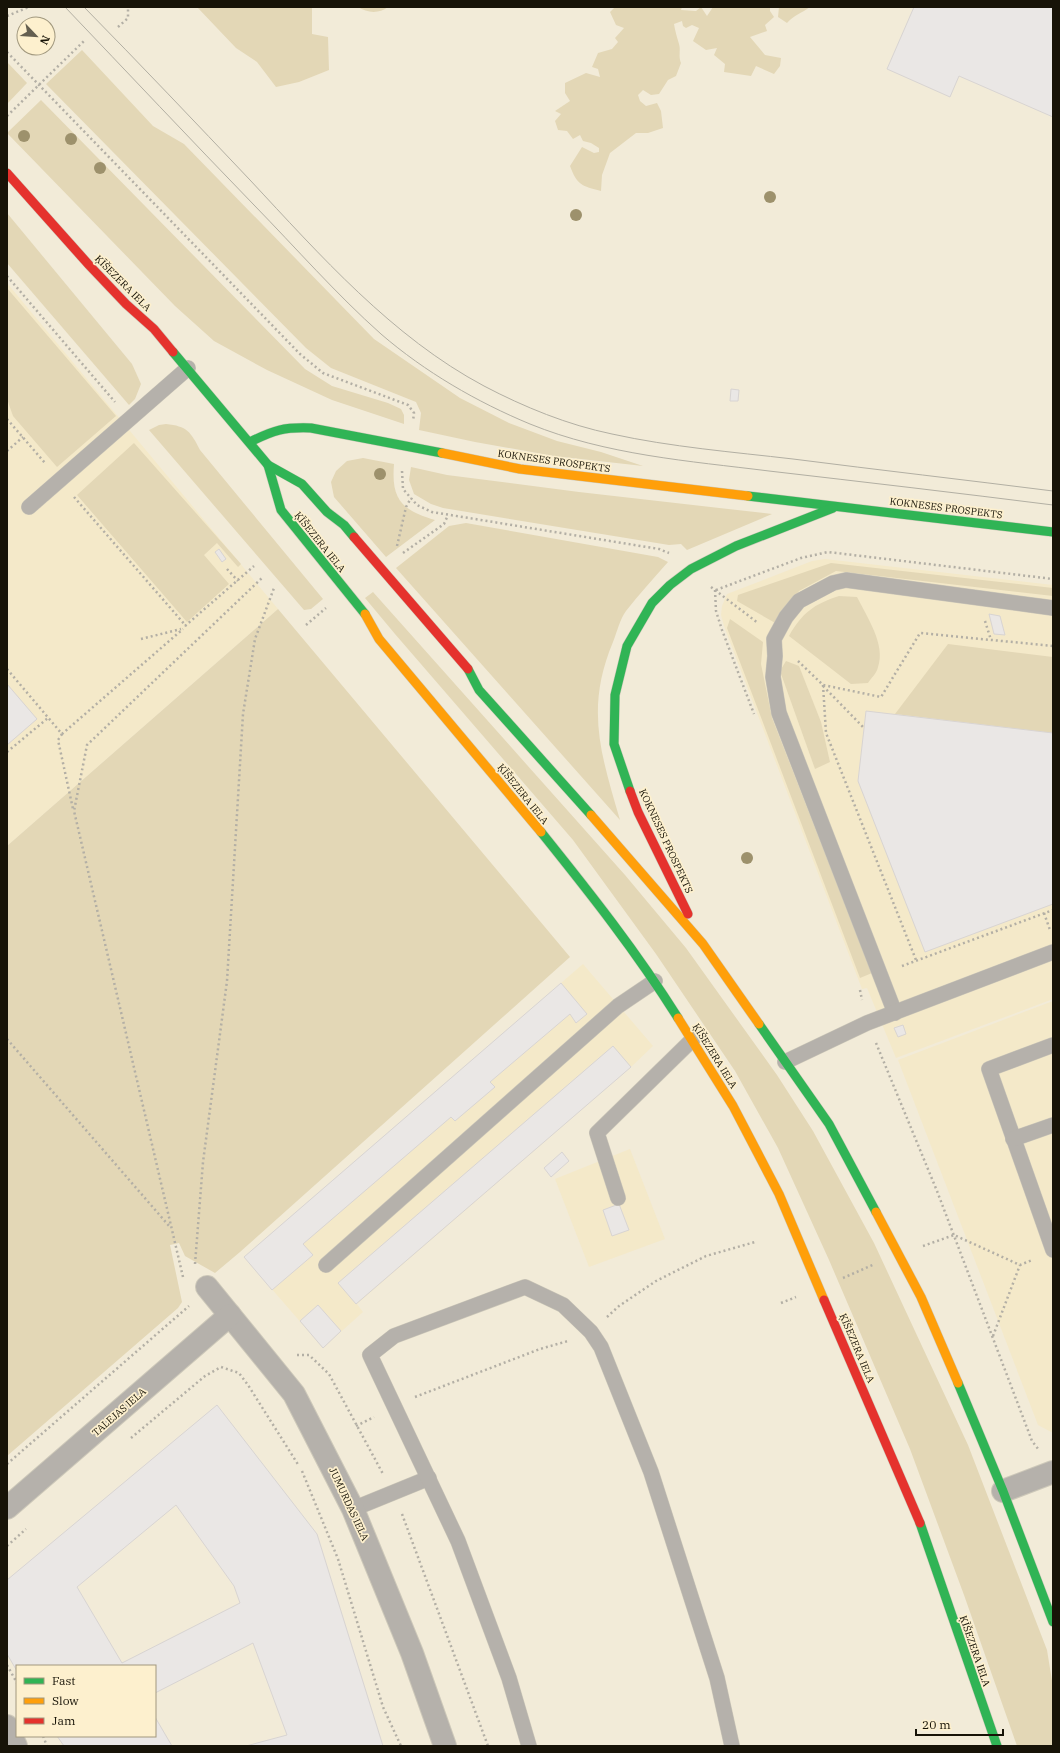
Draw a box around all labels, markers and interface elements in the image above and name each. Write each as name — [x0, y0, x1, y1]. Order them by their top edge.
north arrow — [16, 16, 56, 56]
text: N — [37, 33, 53, 47]
street label: ĶĪŠEZERA IELA — [92, 252, 154, 314]
street label: KOKNESES PROSPEKTS — [497, 447, 611, 475]
street label: KOKNESES PROSPEKTS — [889, 495, 1003, 521]
street label: ĶĪŠEZERA IELA — [292, 509, 349, 575]
street label: ĶĪŠEZERA IELA — [495, 761, 552, 827]
street label: KOKNESES PROSPEKTS — [636, 787, 696, 895]
street label: ĶĪŠEZERA IELA — [690, 1021, 740, 1091]
street label: ĶĪŠEZERA IELA — [836, 1311, 878, 1385]
street label: TALEJAS IELA — [89, 1385, 149, 1439]
street label: JUMURDAS IELA — [326, 1465, 372, 1543]
street label: ĶĪŠEZERA IELA — [957, 1614, 993, 1688]
legend — [16, 1665, 156, 1737]
text: Fast — [52, 1673, 76, 1688]
text: Slow — [52, 1693, 79, 1708]
scale bar — [916, 1711, 1003, 1737]
text: Jam — [52, 1713, 76, 1728]
text: 20 m — [922, 1717, 951, 1732]

